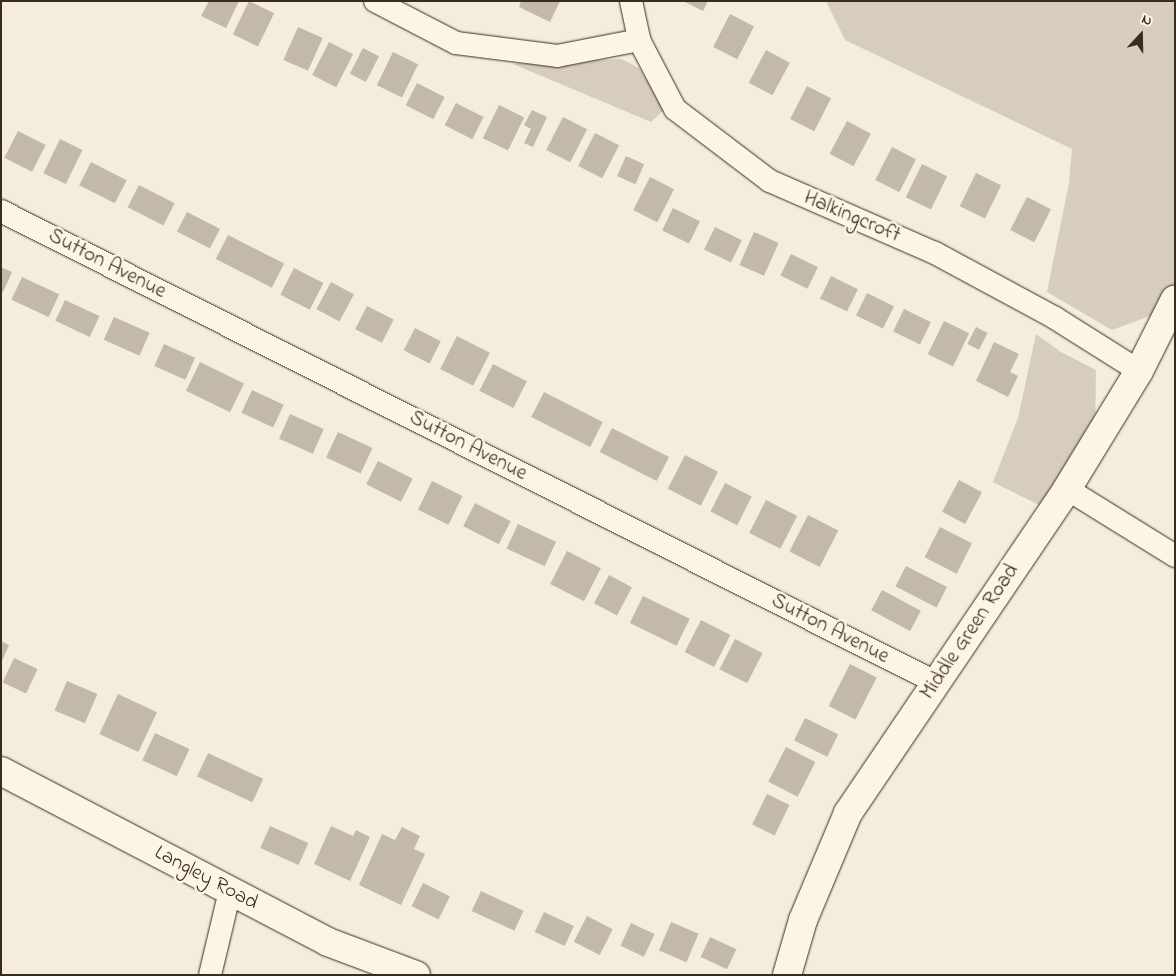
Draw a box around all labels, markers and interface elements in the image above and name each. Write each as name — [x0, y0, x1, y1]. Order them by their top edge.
text: N — [1138, 9, 1155, 32]
north arrow — [1116, 10, 1166, 60]
street label: Halkingcroft — [800, 185, 904, 249]
street label: Sutton Avenue — [44, 224, 170, 304]
street label: Sutton Avenue — [405, 406, 531, 486]
street label: Middle Green Road — [915, 559, 1025, 705]
street label: Sutton Avenue — [767, 589, 893, 669]
street label: Langley Road — [150, 840, 262, 916]

